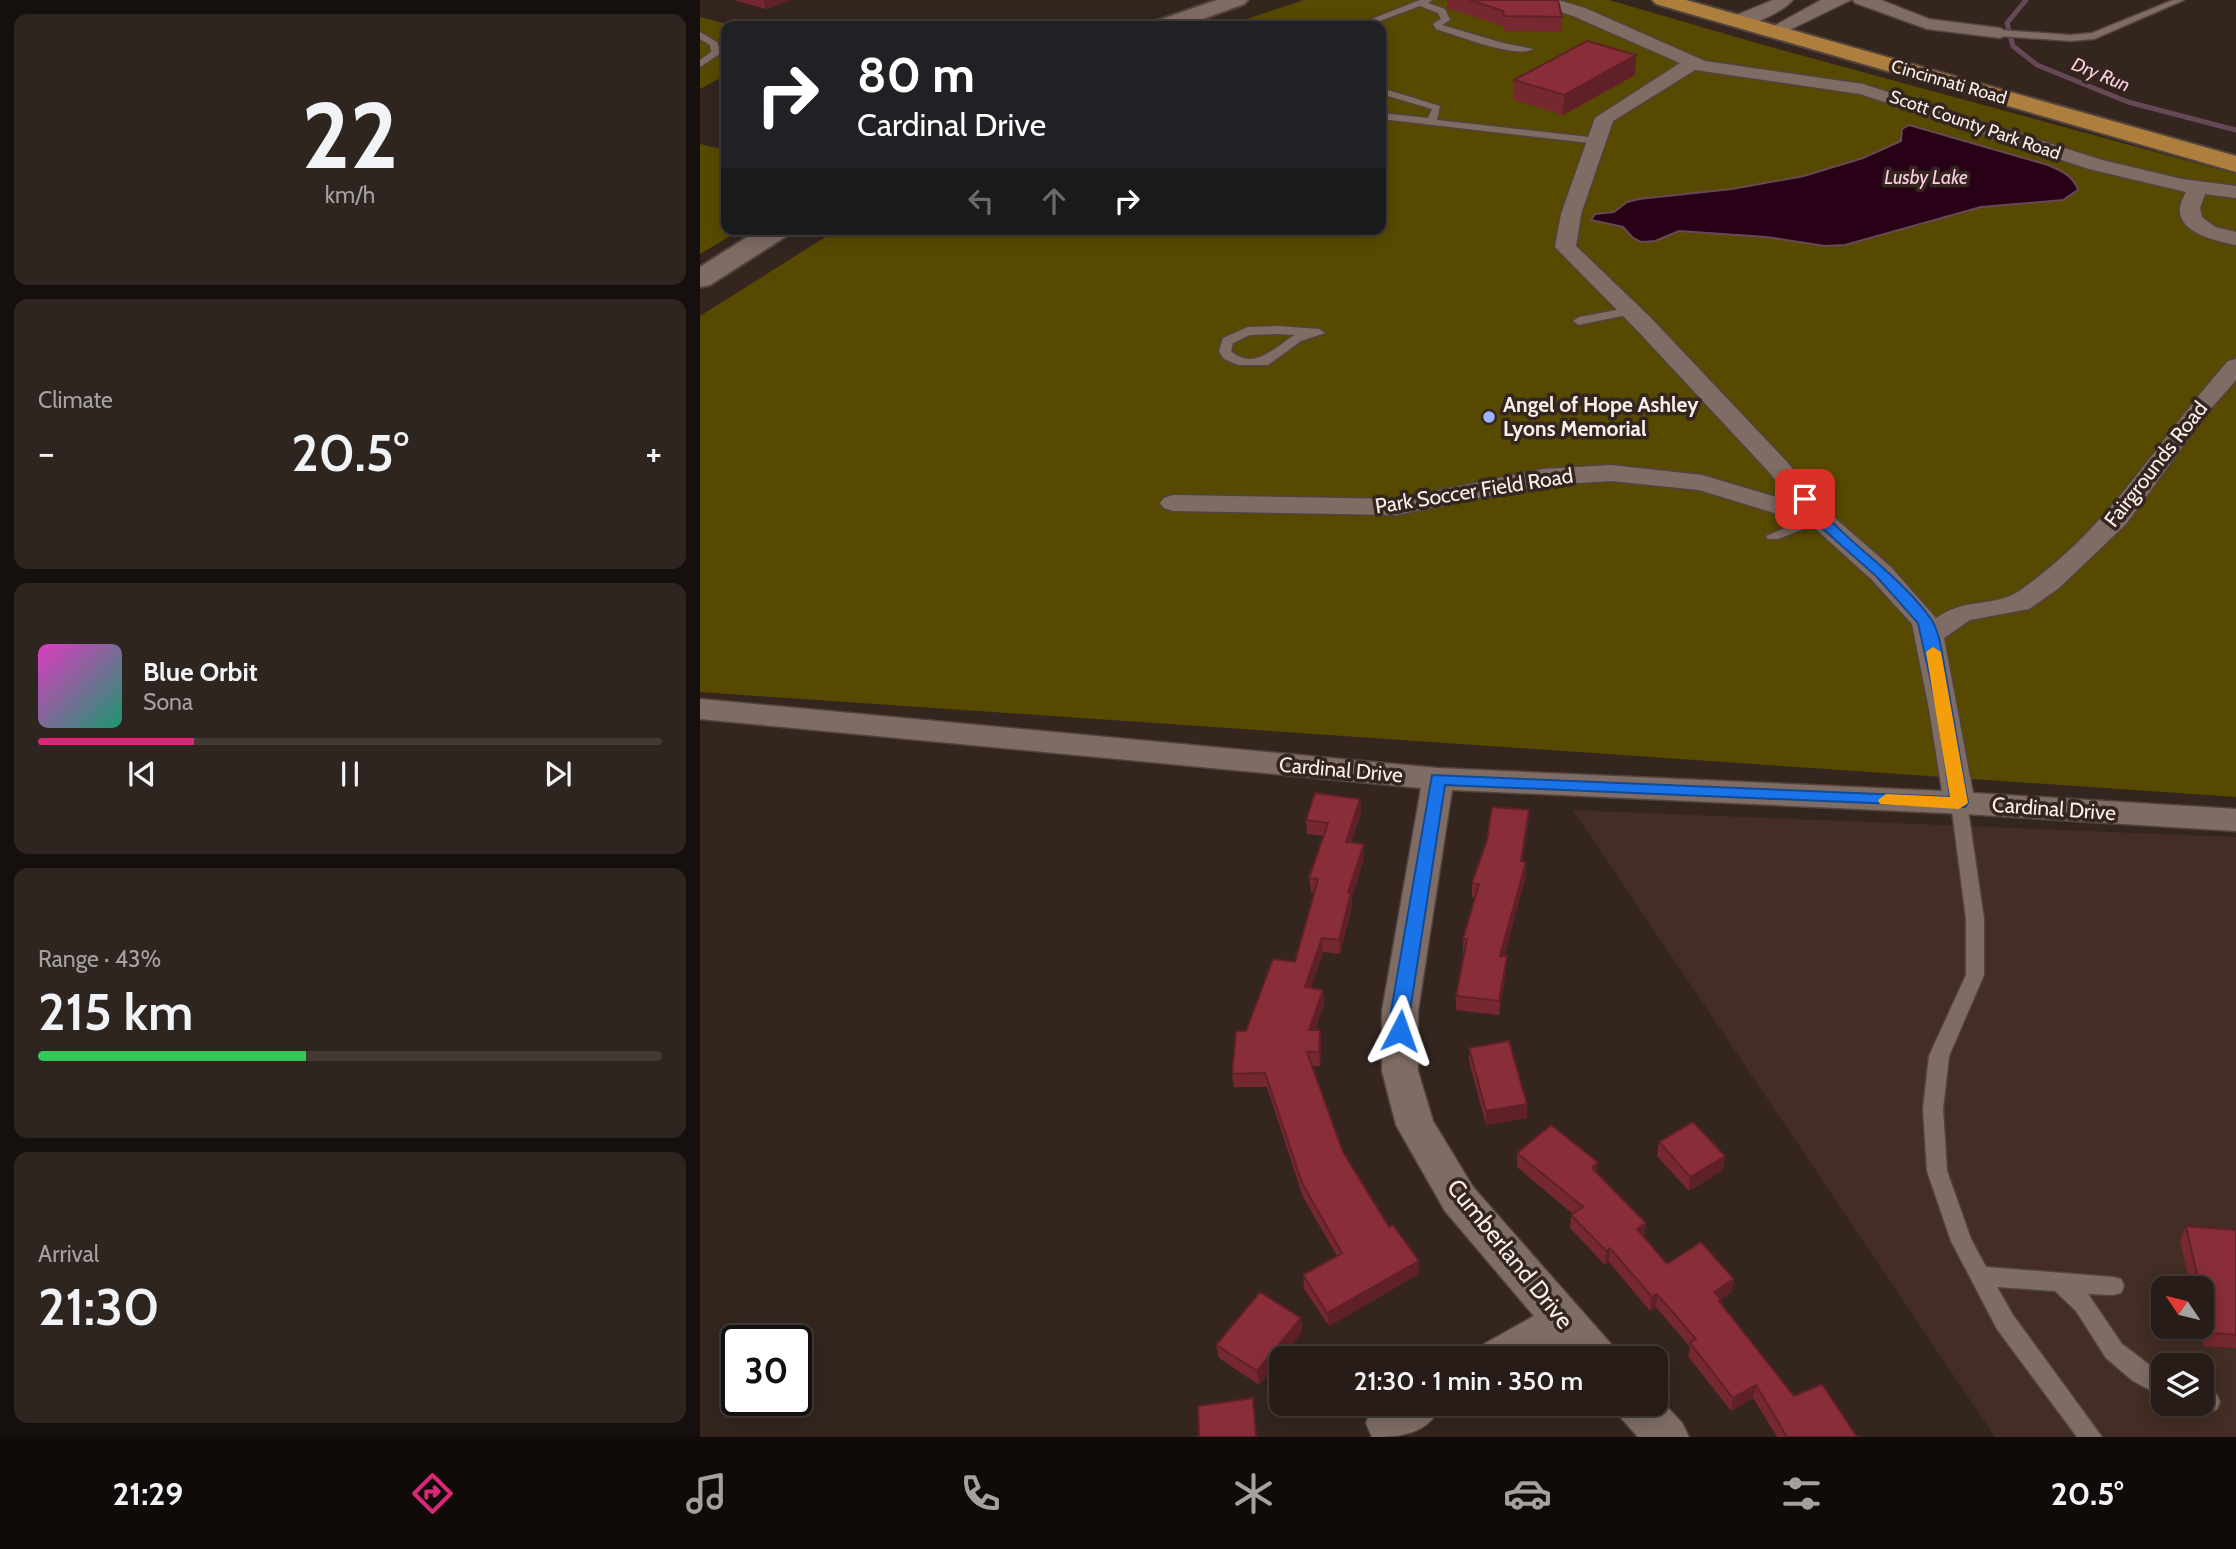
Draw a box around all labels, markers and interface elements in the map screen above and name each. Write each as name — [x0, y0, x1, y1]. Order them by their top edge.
text: 80 m — [857, 45, 975, 104]
icon: right — [742, 49, 833, 140]
water label: Dry Run — [2068, 52, 2133, 97]
street label: Cincinnati Road — [1889, 55, 2009, 109]
text: 22 — [302, 80, 398, 191]
street label: Scott County Park Road — [1887, 85, 2063, 165]
text: Cardinal Drive — [857, 105, 1046, 144]
water label: Lusby Lake — [1884, 166, 1968, 189]
text: km/h — [325, 181, 375, 209]
icon: left — [962, 182, 1000, 220]
icon: ahead — [1035, 182, 1073, 220]
icon: right — [1108, 182, 1146, 220]
text: Climate — [38, 386, 113, 414]
place label: Angel of Hope Ashley Lyons Memorial — [1503, 392, 1699, 441]
street label: Fairgrounds Road — [2099, 396, 2212, 532]
marker: Angel of Hope Ashley Lyons Memorial — [1481, 409, 1497, 425]
text: 20.5° — [291, 421, 409, 484]
text: − — [38, 429, 55, 476]
text: + — [645, 429, 662, 476]
street label: Park Soccer Field Road — [1373, 463, 1575, 519]
pin — [1775, 469, 1835, 529]
icon: arrive — [1786, 480, 1824, 518]
text: Blue Orbit — [143, 656, 258, 688]
text: Sona — [143, 688, 193, 716]
street label: Cardinal Drive — [1278, 752, 1404, 787]
icon: previous — [123, 755, 161, 793]
icon: pause — [331, 755, 369, 793]
icon: next — [539, 755, 577, 793]
street label: Cardinal Drive — [1991, 792, 2117, 825]
text: Range · 43% — [38, 945, 161, 973]
text: 215 km — [38, 980, 193, 1043]
position arrow — [1363, 994, 1437, 1068]
street label: Cumberland Drive — [1441, 1173, 1580, 1334]
text: Arrival — [38, 1240, 99, 1268]
text: 21:30 — [38, 1275, 160, 1338]
north arrow — [2151, 1276, 2214, 1339]
map controls — [2151, 1276, 2214, 1416]
speed limit sign: 30 — [721, 1325, 812, 1416]
button: layers — [2151, 1353, 2214, 1416]
text: 21:30 · 1 min · 350 m — [1354, 1365, 1583, 1397]
icon: directions — [408, 1469, 457, 1518]
icon: music — [682, 1469, 731, 1518]
icon: phone — [956, 1469, 1005, 1518]
icon: climate — [1229, 1469, 1278, 1518]
icon: car — [1503, 1469, 1552, 1518]
icon: filters — [1777, 1469, 1826, 1518]
text: 21:29 — [112, 1474, 183, 1513]
text: 20.5° — [2051, 1474, 2124, 1513]

